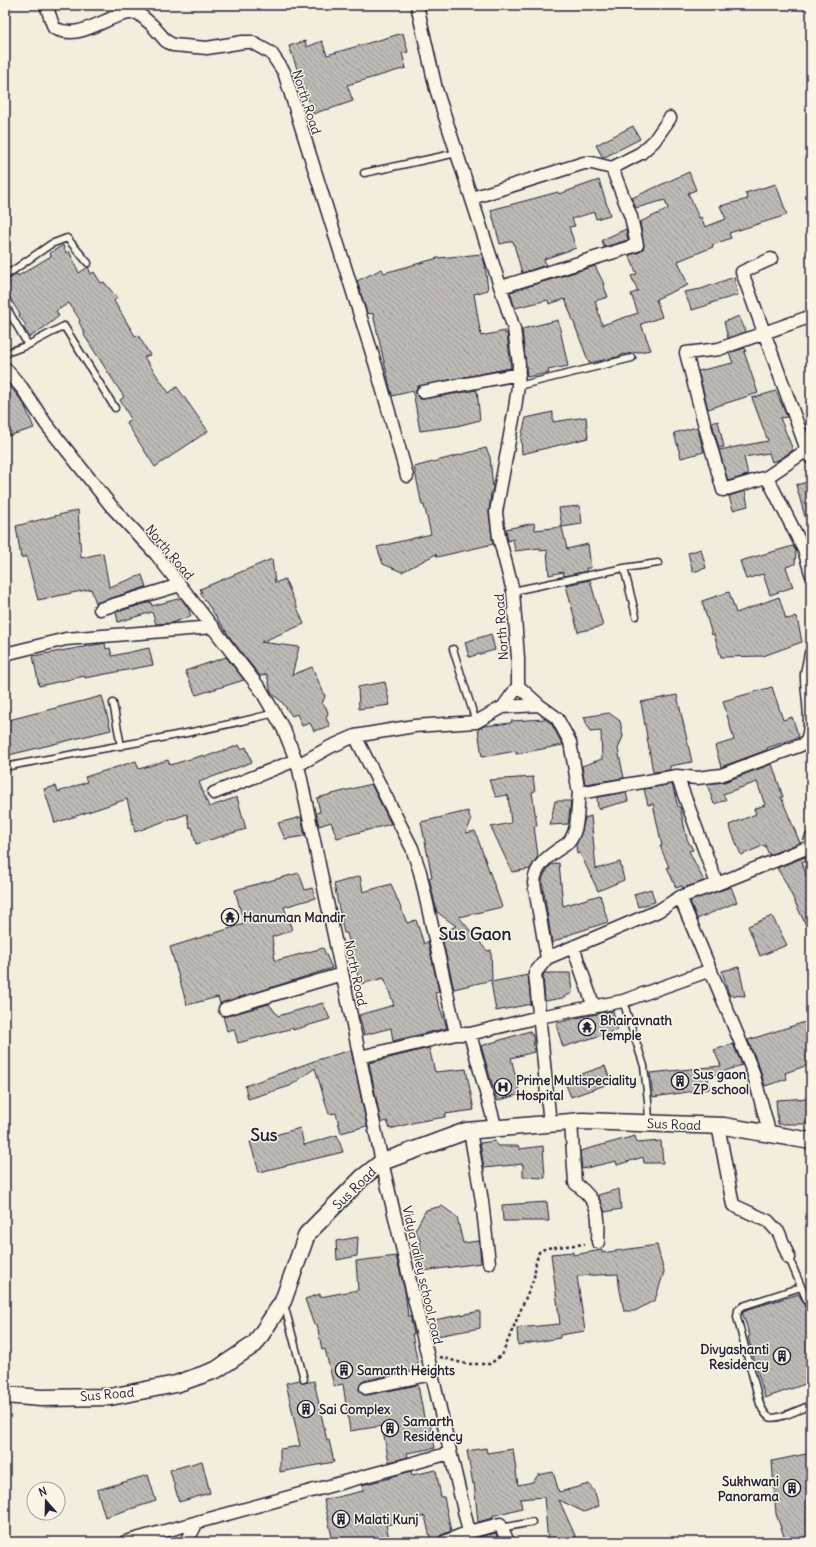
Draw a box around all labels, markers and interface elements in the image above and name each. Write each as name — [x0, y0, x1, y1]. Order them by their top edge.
street label: North Road — [288, 68, 325, 137]
street label: North Road — [142, 521, 198, 584]
street label: North Road — [491, 593, 512, 661]
temple icon: Hanuman Mandir — [220, 907, 240, 927]
place label: Hanuman Mandir — [243, 909, 346, 926]
district label: Sus Gaon — [439, 923, 511, 945]
street label: North Road — [340, 939, 371, 1008]
place label: Bhairavnath Temple — [600, 1012, 673, 1044]
temple icon: Bhairavnath Temple — [577, 1017, 597, 1037]
place label: Sus gaon ZP school — [693, 1066, 749, 1098]
building icon: Sus gaon ZP school — [670, 1071, 690, 1091]
place label: Prime Multispeciality Hospital — [516, 1072, 637, 1104]
hospital icon: Prime Multispeciality Hospital — [493, 1077, 513, 1097]
street label: Sus Road — [647, 1115, 702, 1134]
district label: Sus — [250, 1124, 278, 1146]
street label: Sus Road — [329, 1163, 380, 1213]
street label: Vidya valley school road — [398, 1204, 447, 1346]
place label: Divyashanti Residency — [700, 1341, 769, 1373]
building icon: Divyashanti Residency — [772, 1346, 792, 1366]
building icon: Samarth Heights — [334, 1360, 354, 1380]
place label: Samarth Heights — [357, 1362, 455, 1379]
street label: Sus Road — [79, 1384, 135, 1405]
building icon: Sai Complex — [296, 1399, 316, 1419]
place label: Sai Complex — [319, 1401, 391, 1418]
place label: Samarth Residency — [403, 1413, 463, 1445]
building icon: Samarth Residency — [380, 1418, 400, 1438]
place label: Sukhwani Panorama — [718, 1473, 780, 1505]
building icon: Sukhwani Panorama — [782, 1478, 802, 1498]
north arrow — [26, 1481, 66, 1521]
text: N — [37, 1484, 49, 1499]
building icon: Malati Kunj — [331, 1509, 351, 1529]
place label: Malati Kunj — [354, 1511, 419, 1528]

